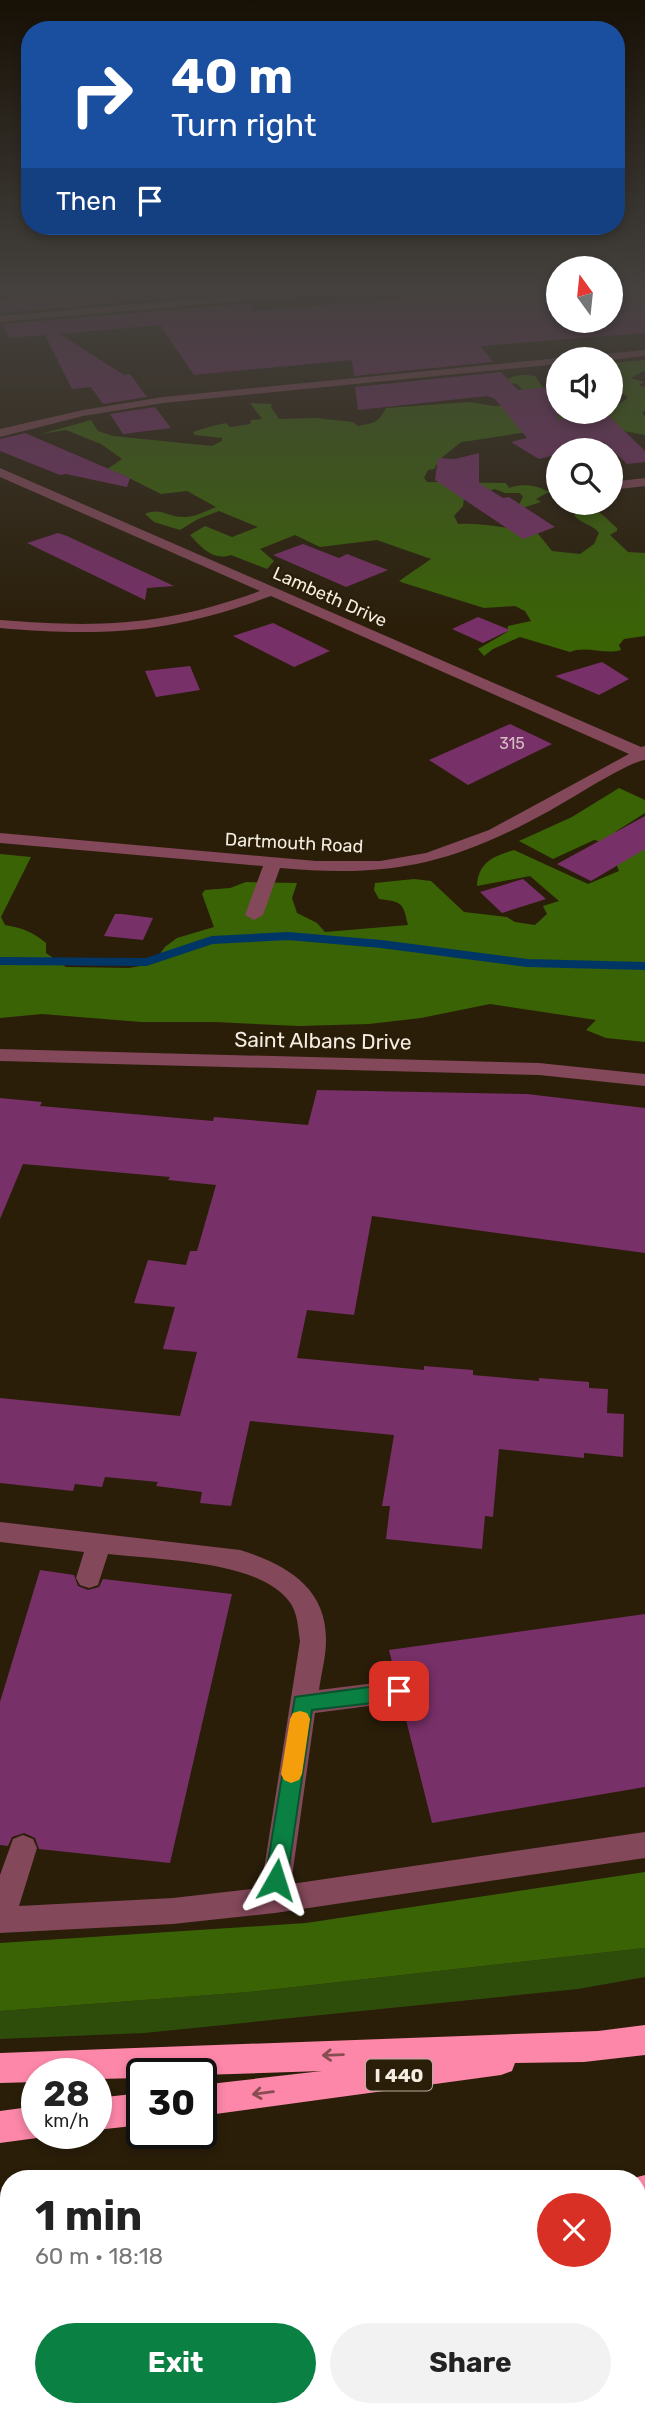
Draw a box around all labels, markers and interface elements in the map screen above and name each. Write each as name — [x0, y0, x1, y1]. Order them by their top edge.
text: 40 m — [171, 47, 293, 105]
icon: right — [56, 49, 147, 140]
text: Turn right — [171, 106, 316, 144]
icon: arrive — [131, 182, 169, 220]
text: Then — [56, 186, 117, 217]
north arrow — [546, 256, 623, 332]
map controls — [546, 256, 623, 515]
button: sound — [546, 347, 623, 424]
button: search — [546, 438, 623, 515]
street label: Lambeth Drive — [270, 562, 390, 632]
house number: 315 — [499, 734, 525, 753]
street label: Dartmouth Road — [224, 828, 364, 858]
street label: Saint Albans Drive — [234, 1026, 412, 1055]
pin — [369, 1661, 429, 1721]
icon: arrive — [380, 1672, 418, 1710]
position arrow — [239, 1843, 313, 1917]
one-way arrow — [321, 2048, 344, 2061]
speed limit sign: 30 — [126, 2058, 217, 2149]
road number: I 440 — [366, 2060, 432, 2090]
text: 28 — [43, 2073, 90, 2115]
one-way arrow — [252, 2087, 274, 2100]
text: km/h — [44, 2110, 89, 2132]
text: 1 min — [35, 2191, 142, 2241]
button: close — [537, 2193, 611, 2267]
text: 60 m · 18:18 — [35, 2242, 163, 2270]
button: Exit — [35, 2323, 316, 2403]
button: Share — [330, 2323, 611, 2403]

